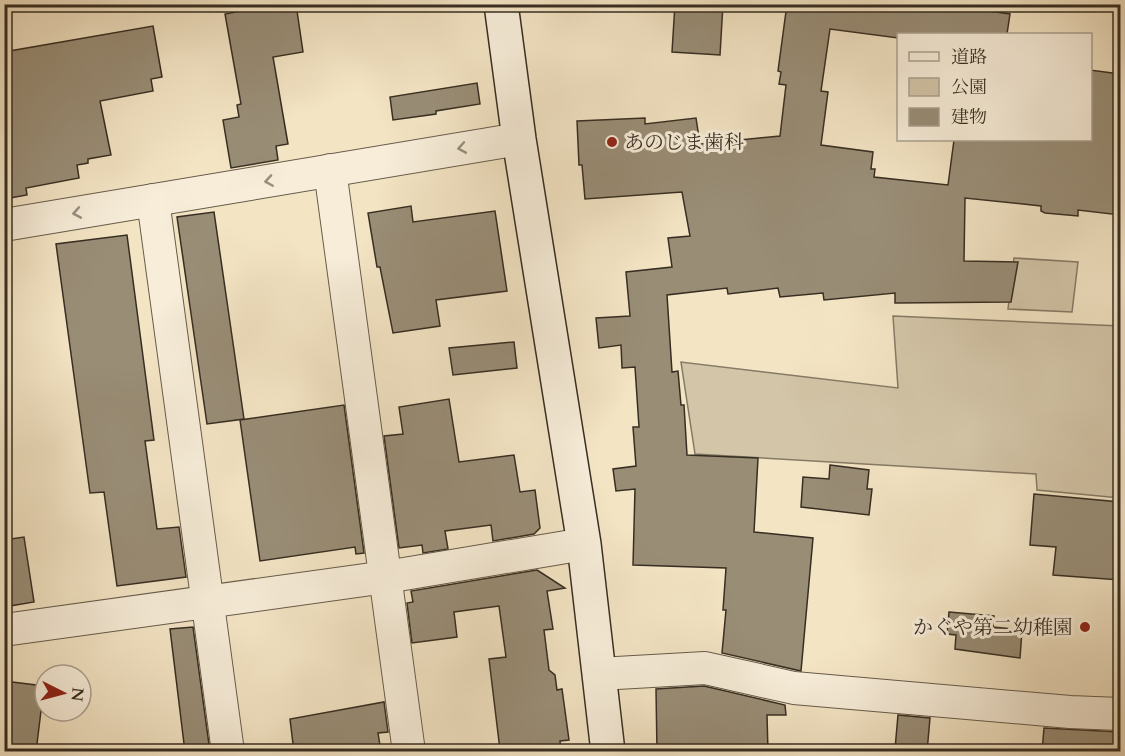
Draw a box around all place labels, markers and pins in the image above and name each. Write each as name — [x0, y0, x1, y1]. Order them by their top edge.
place label: あのじま歯科 — [624, 129, 744, 156]
marker: あのじま歯科 — [605, 135, 619, 149]
place label: かぐや第二幼稚園 — [913, 614, 1073, 641]
marker: かぐや第二幼稚園 — [1078, 620, 1092, 634]

